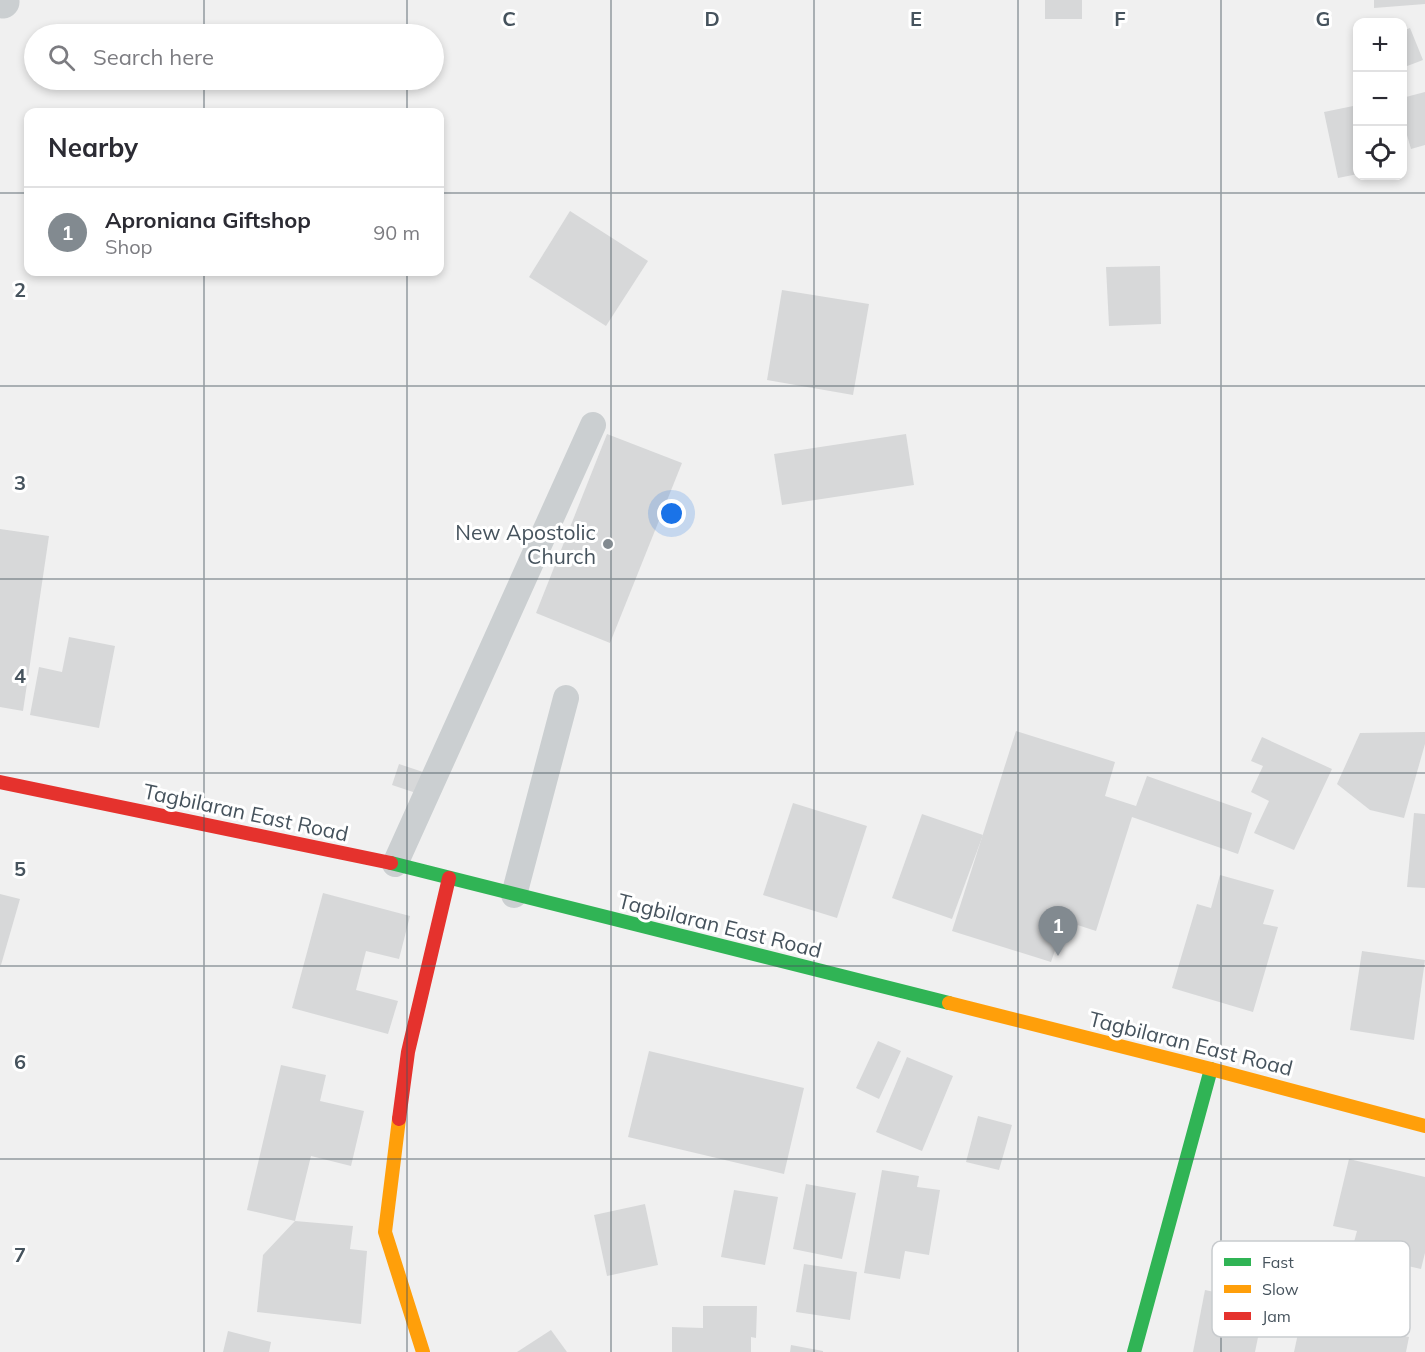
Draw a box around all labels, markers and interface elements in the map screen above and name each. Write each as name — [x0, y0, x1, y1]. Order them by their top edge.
text: C — [502, 6, 516, 31]
text: D — [704, 6, 720, 31]
text: E — [910, 6, 922, 31]
text: F — [1114, 6, 1126, 31]
text: G — [1316, 6, 1330, 31]
map controls — [1353, 18, 1407, 180]
button: + — [1353, 18, 1407, 72]
search box — [24, 24, 444, 90]
icon: search — [45, 41, 78, 74]
text: Search here — [93, 43, 214, 71]
button: − — [1353, 72, 1407, 126]
button: locate — [1353, 126, 1407, 180]
text: Nearby — [48, 131, 138, 164]
text: Aproniana Giftshop — [105, 206, 311, 234]
text: 1 — [62, 220, 74, 245]
text: 90 m — [373, 220, 420, 245]
text: Shop — [105, 234, 153, 259]
text: 2 — [14, 277, 26, 302]
text: 3 — [14, 470, 26, 495]
your location — [657, 499, 686, 528]
place label: New Apostolic Church — [455, 519, 596, 569]
marker: New Apostolic Church — [601, 537, 615, 551]
text: 4 — [14, 663, 26, 688]
street label: Tagbilaran East Road — [141, 778, 351, 846]
text: 5 — [14, 856, 26, 881]
street label: Tagbilaran East Road — [616, 887, 824, 963]
pin: 1 — [1038, 906, 1078, 956]
street label: Tagbilaran East Road — [1087, 1005, 1295, 1081]
text: 6 — [14, 1049, 26, 1074]
legend — [1212, 1241, 1410, 1337]
text: 7 — [14, 1242, 26, 1267]
text: Fast — [1262, 1252, 1294, 1272]
text: Slow — [1262, 1279, 1299, 1299]
text: Jam — [1262, 1306, 1291, 1326]

